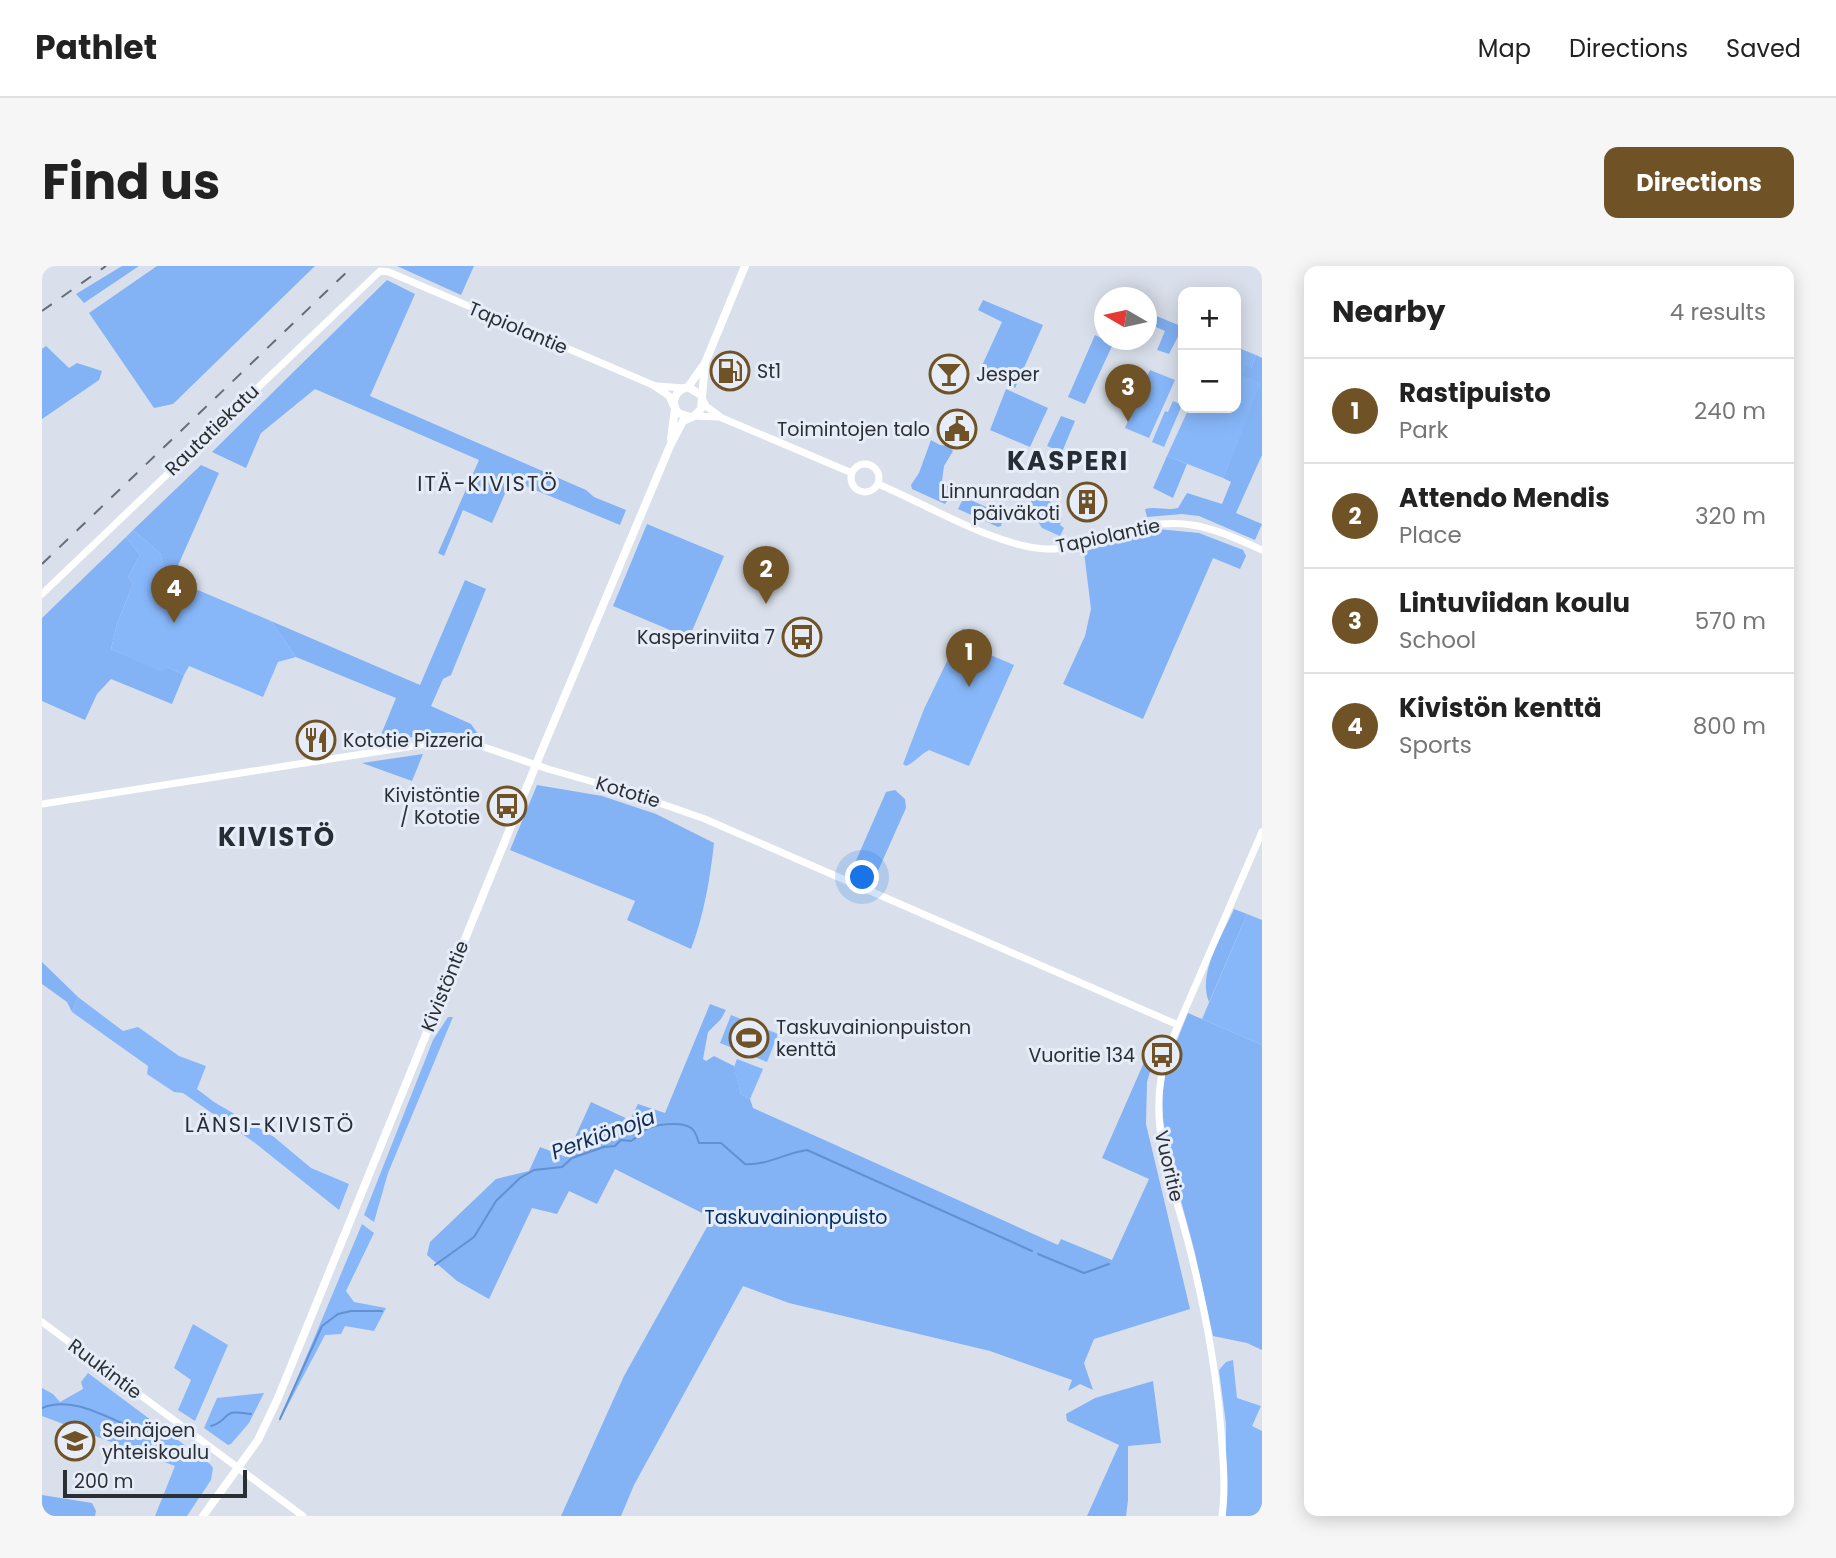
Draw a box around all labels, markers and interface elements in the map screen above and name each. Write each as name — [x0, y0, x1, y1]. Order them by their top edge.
text: Pathlet — [35, 24, 157, 71]
text: Map — [1478, 32, 1531, 65]
text: Directions — [1569, 32, 1688, 65]
text: Saved — [1726, 32, 1801, 65]
button: Directions — [1604, 147, 1794, 218]
text: Find us — [42, 148, 220, 216]
north arrow — [1094, 287, 1157, 350]
map controls — [1178, 287, 1241, 413]
button: + — [1178, 287, 1241, 350]
text: Nearby — [1332, 290, 1446, 333]
street label: Tapiolantie — [464, 295, 572, 361]
text: 4 results — [1670, 296, 1766, 328]
fuel station icon: St1 — [709, 350, 751, 392]
button: − — [1178, 350, 1241, 413]
bar icon: Jesper — [928, 353, 970, 395]
place label: St1 — [757, 358, 781, 385]
place label: Jesper — [976, 361, 1039, 388]
pin: 3 — [1105, 364, 1151, 422]
text: Rastipuisto — [1399, 375, 1551, 411]
street label: Rautatiekatu — [159, 378, 265, 482]
text: 1 — [1351, 395, 1359, 427]
text: 240 m — [1694, 395, 1766, 427]
public building icon: Toimintojen talo — [936, 408, 978, 450]
text: Park — [1399, 414, 1448, 446]
place label: Toimintojen talo — [777, 416, 930, 443]
district label: KASPERI — [1007, 443, 1129, 479]
district label: ITÄ-KIVISTÖ — [417, 469, 559, 498]
place label: Linnunradan päiväkoti — [941, 478, 1060, 527]
text: Attendo Mendis — [1399, 480, 1610, 516]
building icon: Linnunradan päiväkoti — [1066, 481, 1108, 523]
text: 2 — [1348, 500, 1362, 532]
text: 320 m — [1695, 500, 1766, 532]
street label: Tapiolantie — [1053, 512, 1163, 560]
text: Place — [1399, 519, 1462, 551]
pin: 2 — [743, 546, 789, 604]
pin: 4 — [151, 565, 197, 623]
text: Lintuviidan koulu — [1399, 585, 1630, 621]
text: 3 — [1348, 605, 1362, 637]
text: 570 m — [1695, 605, 1766, 637]
bus stop icon: Kasperinviita 7 — [781, 616, 823, 658]
place label: Kasperinviita 7 — [637, 624, 775, 651]
text: School — [1399, 624, 1476, 656]
pin: 1 — [946, 629, 992, 687]
text: Kivistön kenttä — [1399, 690, 1602, 726]
text: 4 — [1347, 710, 1363, 742]
text: 800 m — [1693, 710, 1766, 742]
restaurant icon: Kototie Pizzeria — [295, 719, 337, 761]
place label: Kototie Pizzeria — [343, 727, 483, 754]
text: Sports — [1399, 729, 1472, 761]
street label: Kototie — [592, 769, 664, 815]
place label: Kivistöntie / Kototie — [384, 782, 480, 831]
bus stop icon: Kivistöntie / Kototie — [486, 785, 528, 827]
district label: KIVISTÖ — [218, 819, 336, 855]
your location — [845, 860, 879, 894]
street label: Kivistöntie — [415, 936, 475, 1036]
place label: Taskuvainionpuiston kenttä — [776, 1014, 971, 1063]
sports icon: Taskuvainionpuiston kenttä — [728, 1017, 770, 1059]
bus stop icon: Vuoritie 134 — [1141, 1034, 1183, 1076]
place label: Vuoritie 134 — [1028, 1042, 1135, 1069]
water label: Perkiönoja — [547, 1102, 659, 1166]
district label: LÄNSI-KIVISTÖ — [185, 1110, 355, 1139]
street label: Vuoritie — [1148, 1128, 1190, 1204]
park label: Taskuvainionpuisto — [705, 1204, 888, 1231]
street label: Ruukintie — [63, 1332, 147, 1406]
place label: Seinäjoen yhteiskoulu — [102, 1417, 209, 1466]
school or university icon: Seinäjoen yhteiskoulu — [54, 1420, 96, 1462]
scale bar — [63, 1467, 247, 1499]
text: 200 m — [74, 1468, 133, 1495]

